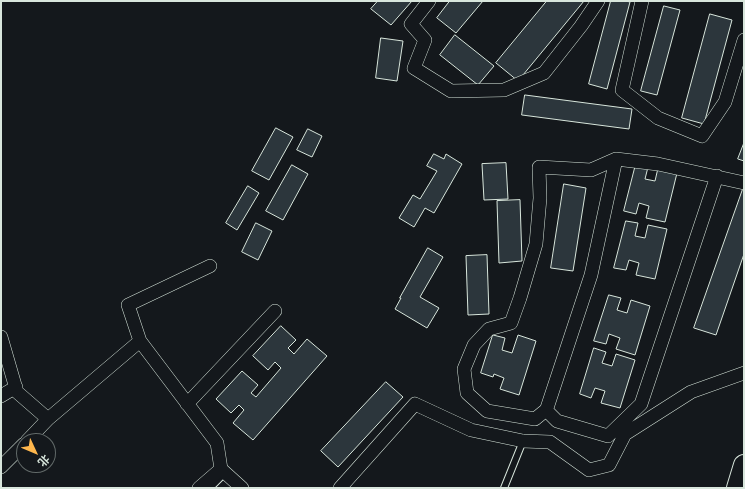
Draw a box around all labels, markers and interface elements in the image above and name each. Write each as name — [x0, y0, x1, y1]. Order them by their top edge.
north arrow — [16, 433, 56, 473]
text: 北 — [35, 452, 53, 469]

